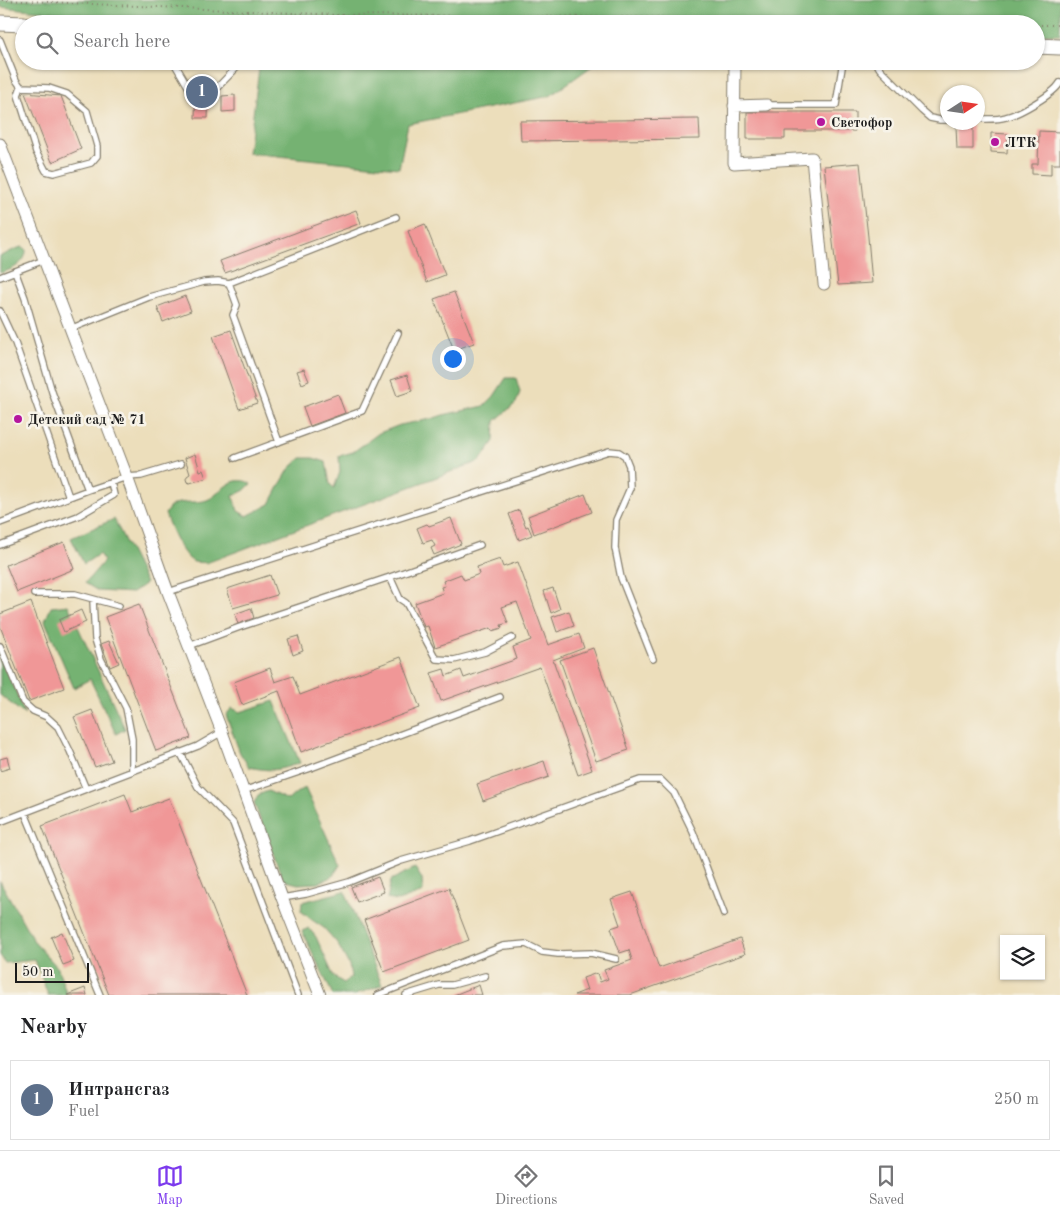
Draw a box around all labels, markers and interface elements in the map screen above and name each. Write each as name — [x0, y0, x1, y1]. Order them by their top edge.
search box — [15, 15, 1045, 70]
icon: search — [33, 29, 61, 57]
text: Search here — [73, 33, 170, 52]
pin: 1 — [186, 73, 218, 111]
north arrow — [940, 85, 985, 130]
marker: Светофор — [815, 116, 827, 128]
place label: Светофор — [831, 116, 892, 131]
marker: ЛТК — [989, 136, 1001, 148]
place label: ЛТК — [1005, 136, 1037, 150]
your location — [440, 346, 466, 372]
marker: Детский сад № 71 — [12, 413, 24, 425]
place label: Детский сад № 71 — [28, 413, 146, 427]
map controls — [1000, 935, 1045, 980]
button: layers — [1000, 935, 1045, 980]
scale bar — [15, 960, 89, 983]
text: 50 m — [22, 965, 53, 979]
text: Nearby — [20, 1017, 88, 1038]
text: Интрансгаз — [68, 1081, 170, 1100]
text: 1 — [32, 1092, 42, 1108]
text: 250 m — [994, 1092, 1039, 1108]
text: Fuel — [68, 1104, 99, 1120]
tab: Map — [156, 1162, 184, 1209]
tab: Directions — [495, 1162, 557, 1209]
tab: Saved — [869, 1162, 904, 1209]

